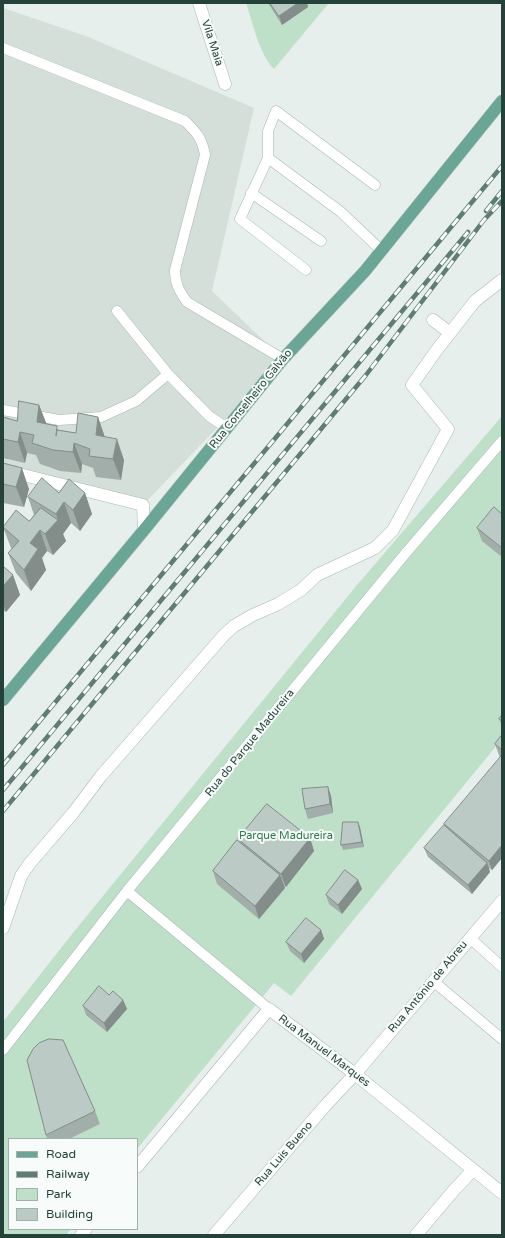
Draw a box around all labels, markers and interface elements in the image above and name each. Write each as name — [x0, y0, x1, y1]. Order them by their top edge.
street label: Vila Maia — [198, 18, 226, 68]
street label: Rua Conselheiro Galvão — [207, 347, 295, 451]
street label: Rua do Parque Madureira — [203, 687, 297, 799]
park label: Parque Madureira — [239, 829, 333, 843]
street label: Rua Antônio de Abreu — [386, 938, 470, 1036]
street label: Rua Manuel Marques — [275, 1012, 373, 1090]
street label: Rua Luis Bueno — [252, 1119, 316, 1189]
legend — [8, 1138, 138, 1230]
text: Road — [46, 1147, 76, 1161]
text: Railway — [46, 1167, 90, 1181]
text: Park — [46, 1187, 72, 1201]
text: Building — [46, 1207, 93, 1221]

